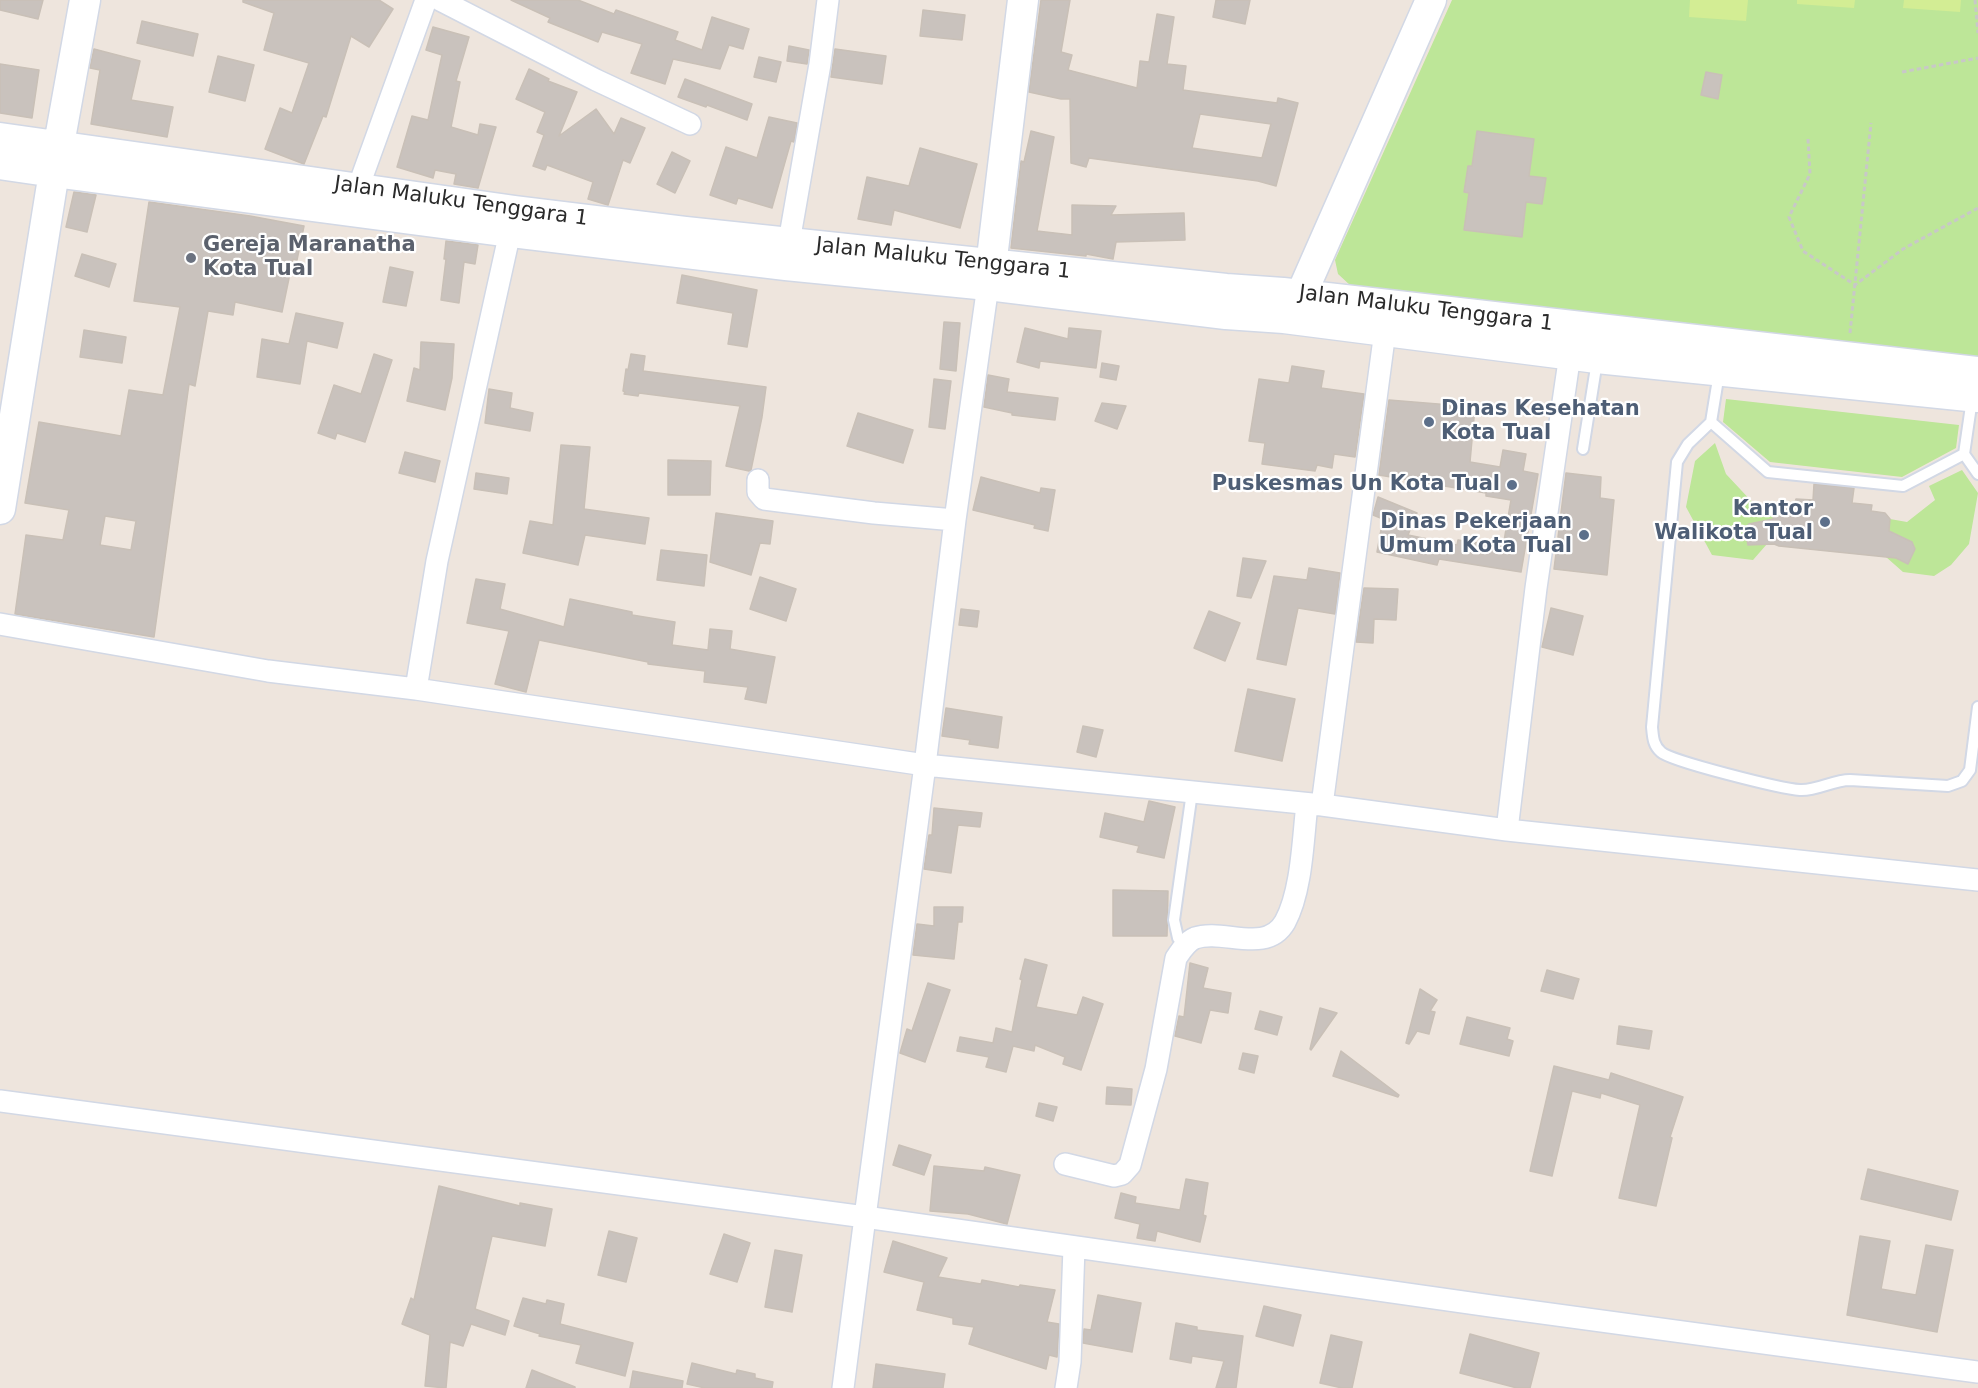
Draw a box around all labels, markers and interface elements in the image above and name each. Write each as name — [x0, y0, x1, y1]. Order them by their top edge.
street label: Jalan Maluku Tenggara 1 — [333, 172, 589, 232]
place label: Gereja Maranatha Kota Tual — [203, 233, 416, 283]
street label: Jalan Maluku Tenggara 1 — [814, 233, 1072, 285]
marker: Gereja Maranatha Kota Tual — [184, 251, 198, 265]
street label: Jalan Maluku Tenggara 1 — [1297, 281, 1555, 337]
place label: Dinas Kesehatan Kota Tual — [1441, 397, 1640, 447]
marker: Dinas Kesehatan Kota Tual — [1422, 415, 1436, 429]
place label: Puskesmas Un Kota Tual — [1212, 472, 1500, 498]
marker: Puskesmas Un Kota Tual — [1505, 478, 1519, 492]
place label: Kantor Walikota Tual — [1654, 497, 1813, 547]
place label: Dinas Pekerjaan Umum Kota Tual — [1379, 510, 1572, 560]
marker: Kantor Walikota Tual — [1818, 515, 1832, 529]
marker: Dinas Pekerjaan Umum Kota Tual — [1577, 528, 1591, 542]

